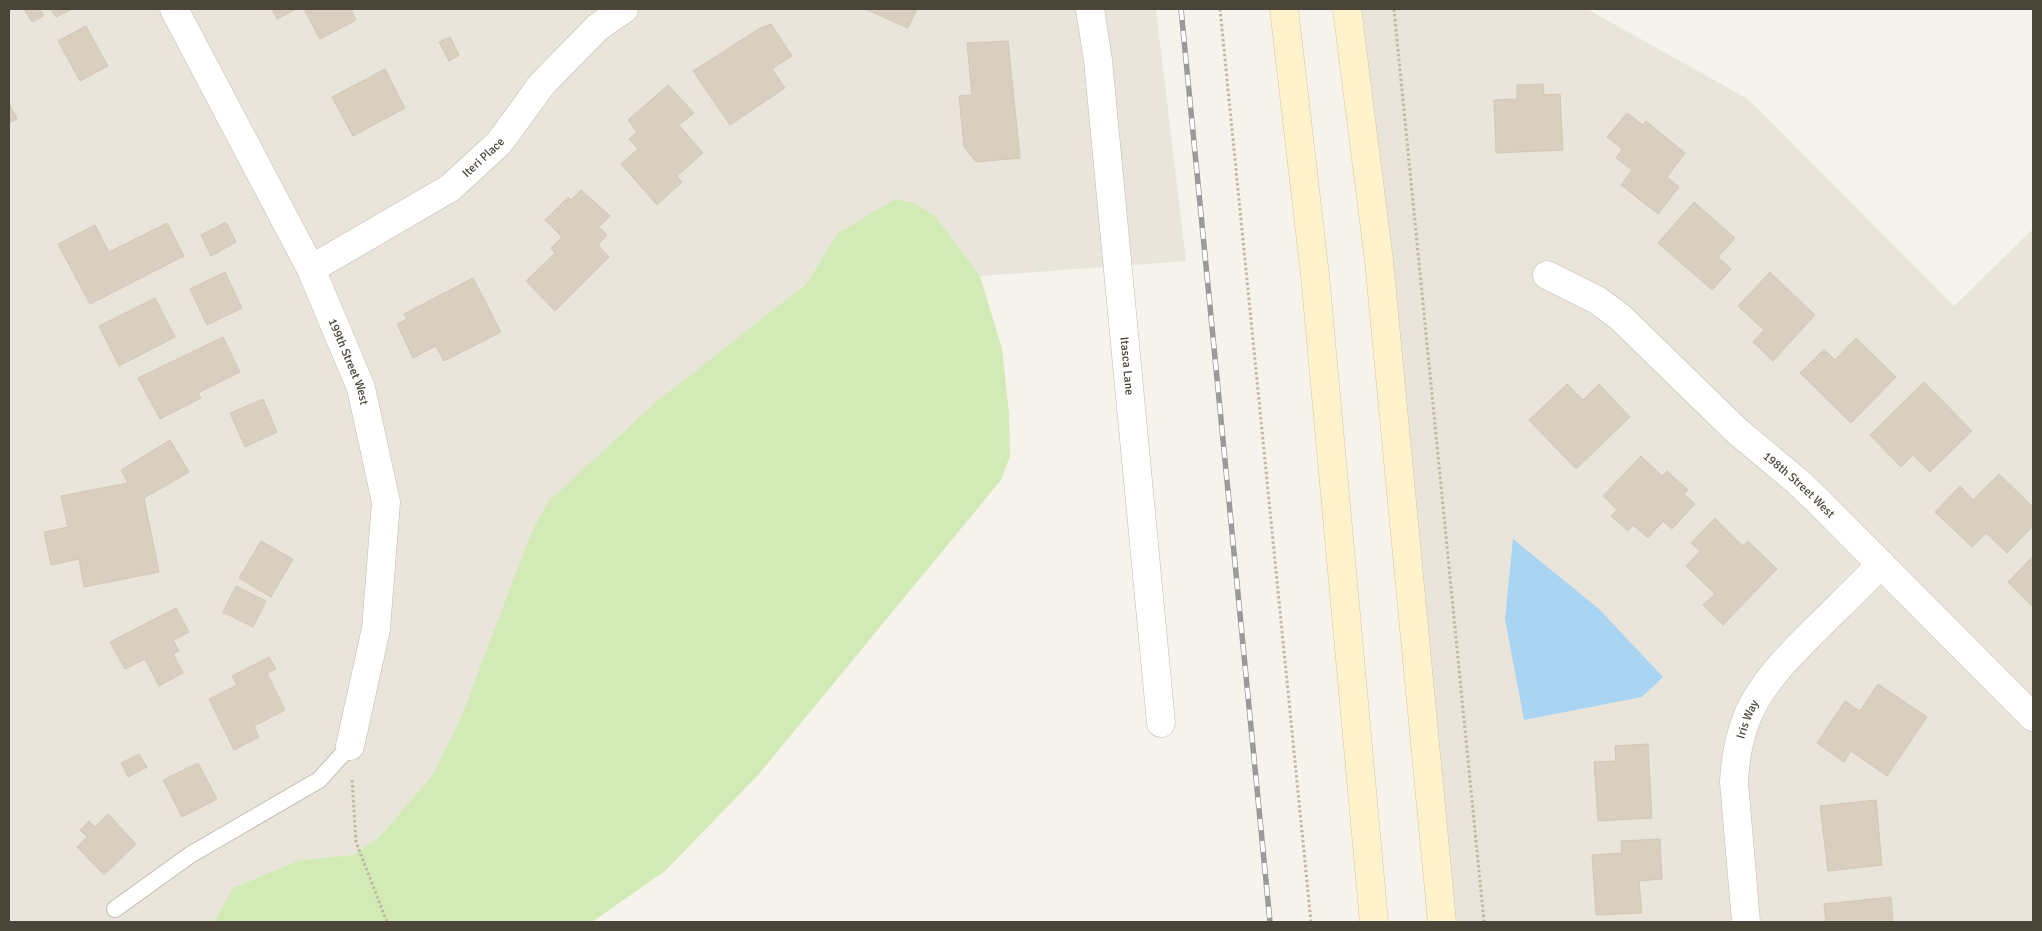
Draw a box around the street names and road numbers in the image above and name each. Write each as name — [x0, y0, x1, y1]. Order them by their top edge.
street label: Iteri Place — [459, 135, 508, 181]
street label: 199th Street West — [325, 316, 372, 406]
street label: Itasca Lane — [1117, 336, 1137, 396]
street label: 198th Street West — [1760, 448, 1838, 521]
street label: Iris Way — [1733, 697, 1762, 740]

